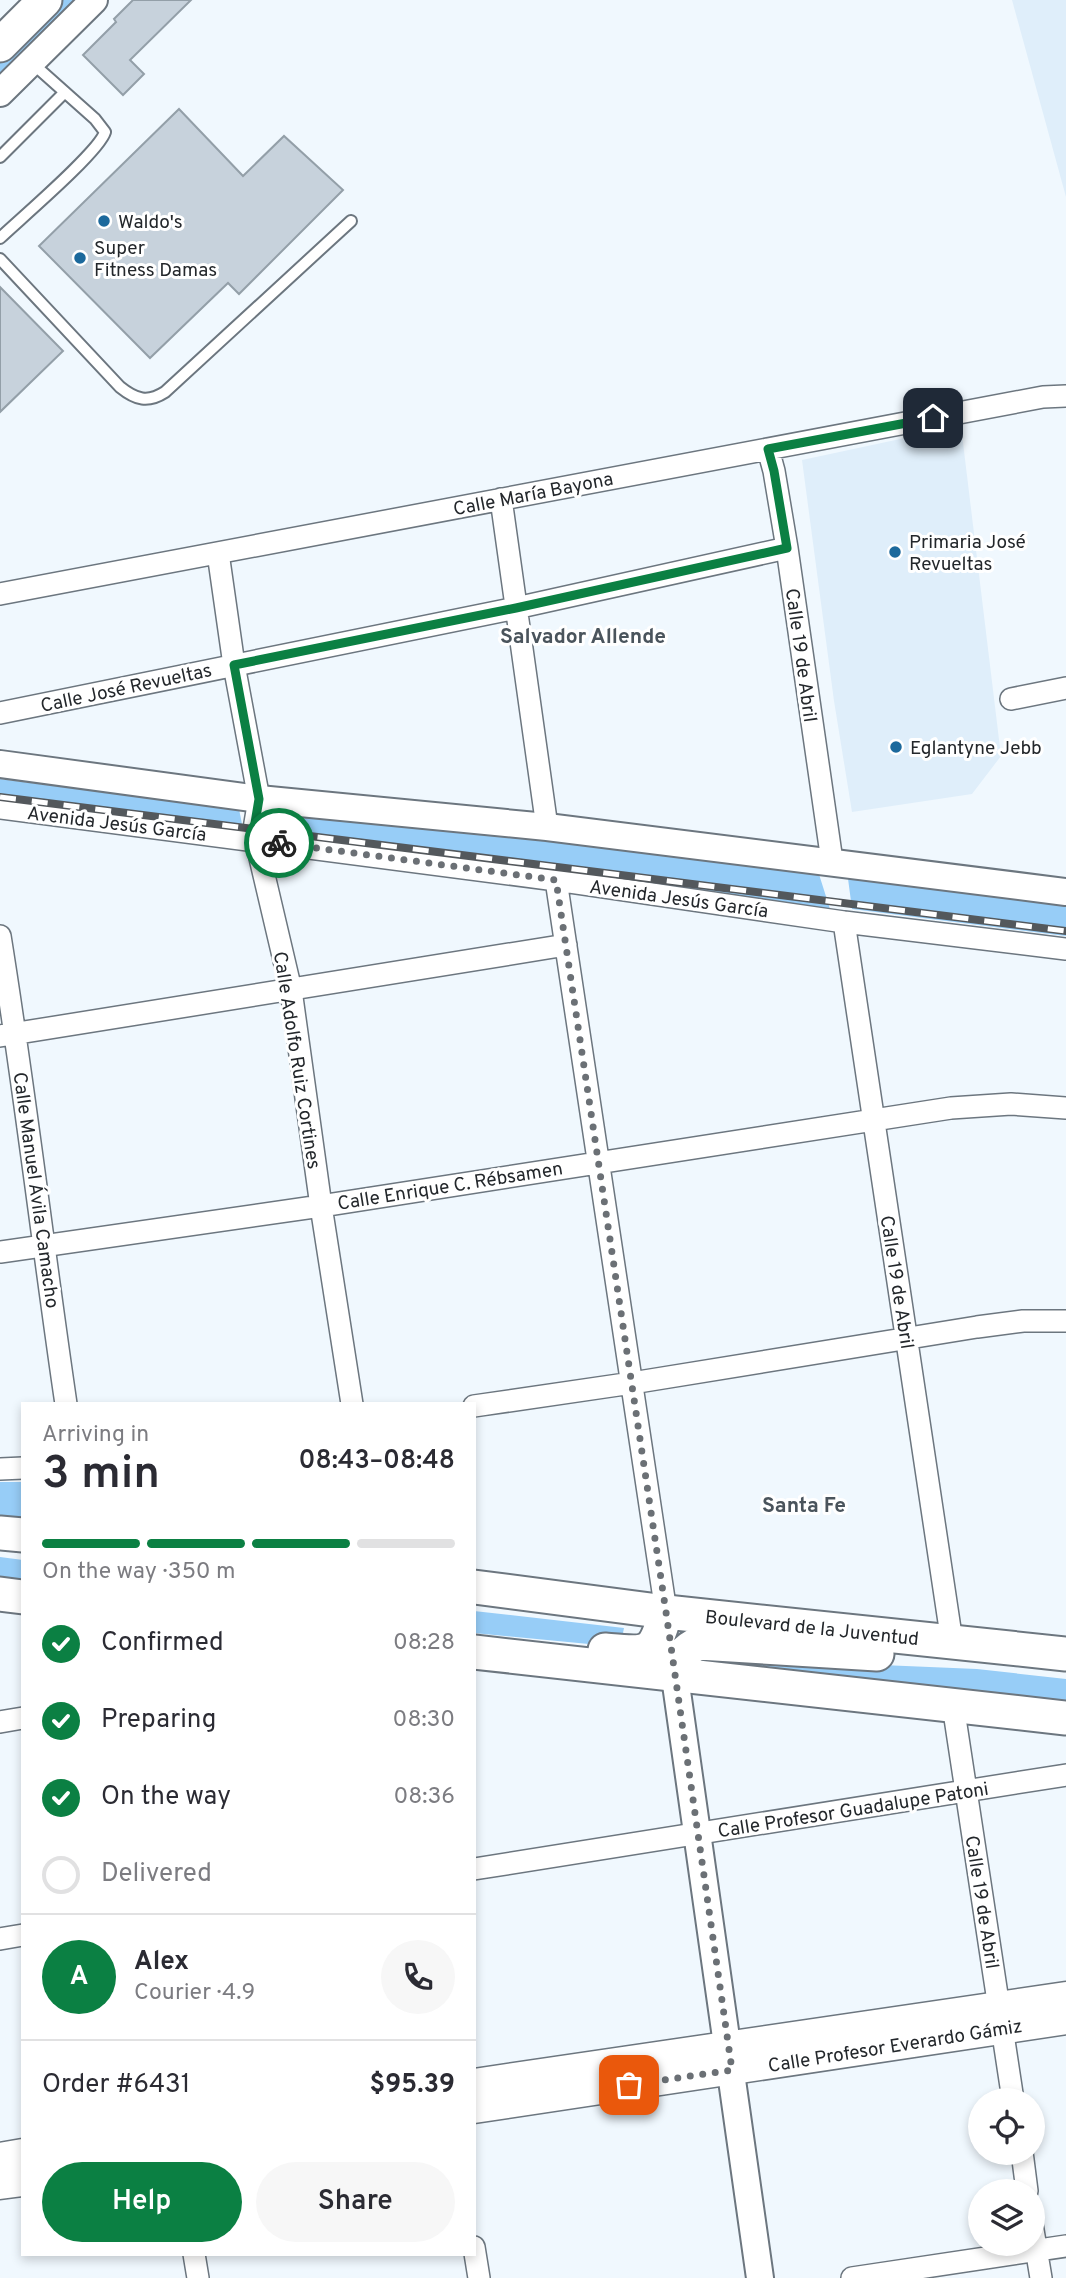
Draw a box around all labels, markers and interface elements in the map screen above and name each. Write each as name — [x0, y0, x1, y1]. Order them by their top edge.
place label: Waldo's — [118, 211, 183, 235]
marker: Waldo's — [96, 213, 112, 229]
place label: Super Fitness Damas — [94, 237, 217, 283]
marker: Super Fitness Damas — [72, 250, 88, 266]
pin — [903, 388, 963, 448]
icon: home — [914, 399, 952, 437]
street label: Calle María Bayona — [451, 468, 615, 522]
place label: Primaria José Revueltas — [909, 531, 1026, 577]
marker: Primaria José Revueltas — [887, 544, 903, 560]
street label: Calle 19 de Abril — [779, 587, 821, 724]
district label: Salvador Allende — [500, 624, 666, 651]
street label: Calle José Revueltas — [39, 659, 214, 719]
place label: Eglantyne Jebb — [910, 737, 1042, 761]
marker: Eglantyne Jebb — [888, 739, 904, 755]
street label: Avenida Jesús García — [26, 802, 208, 848]
courier — [244, 808, 314, 878]
icon: bike — [260, 824, 298, 862]
street label: Avenida Jesús García — [588, 876, 770, 924]
street label: Calle Adolfo Ruiz Cortines — [267, 950, 325, 1171]
street label: Calle Manuel Ávila Camacho — [7, 1071, 64, 1310]
street label: Calle Enrique C. Rébsamen — [336, 1157, 565, 1217]
street label: Calle 19 de Abril — [874, 1214, 918, 1351]
text: Arriving in — [42, 1421, 149, 1450]
text: 08:43–08:48 — [299, 1445, 455, 1478]
text: 3 min — [42, 1446, 160, 1505]
district label: Santa Fe — [762, 1493, 846, 1520]
text: On the way · 350 m — [42, 1558, 236, 1587]
street label: Boulevard de la Juventud — [704, 1606, 920, 1652]
icon: check — [42, 1625, 80, 1663]
text: Confirmed — [101, 1627, 224, 1660]
text: 08:28 — [393, 1629, 455, 1658]
icon: check — [42, 1702, 80, 1740]
text: Preparing — [101, 1704, 216, 1737]
text: 08:30 — [393, 1706, 455, 1735]
street label: Calle Profesor Guadalupe Patoni — [716, 1778, 990, 1844]
icon: check — [42, 1779, 80, 1817]
text: On the way — [101, 1781, 231, 1814]
text: 08:36 — [393, 1783, 455, 1812]
street label: Calle 19 de Abril — [959, 1834, 1003, 1971]
text: Delivered — [101, 1858, 212, 1891]
button: phone — [381, 1940, 455, 2014]
text: Alex — [134, 1946, 189, 1979]
text: A — [70, 1961, 88, 1994]
text: Courier · 4.9 — [134, 1979, 255, 2008]
street label: Calle Profesor Everardo Gámiz — [766, 2015, 1024, 2079]
pin — [599, 2055, 659, 2115]
icon: bag — [610, 2066, 648, 2104]
text: Order #6431 — [42, 2069, 190, 2102]
text: $95.39 — [370, 2069, 455, 2102]
map controls — [968, 2088, 1045, 2256]
button: locate — [968, 2088, 1045, 2165]
button: Help — [42, 2162, 242, 2242]
button: Share — [256, 2162, 455, 2242]
button: layers — [968, 2179, 1045, 2256]

